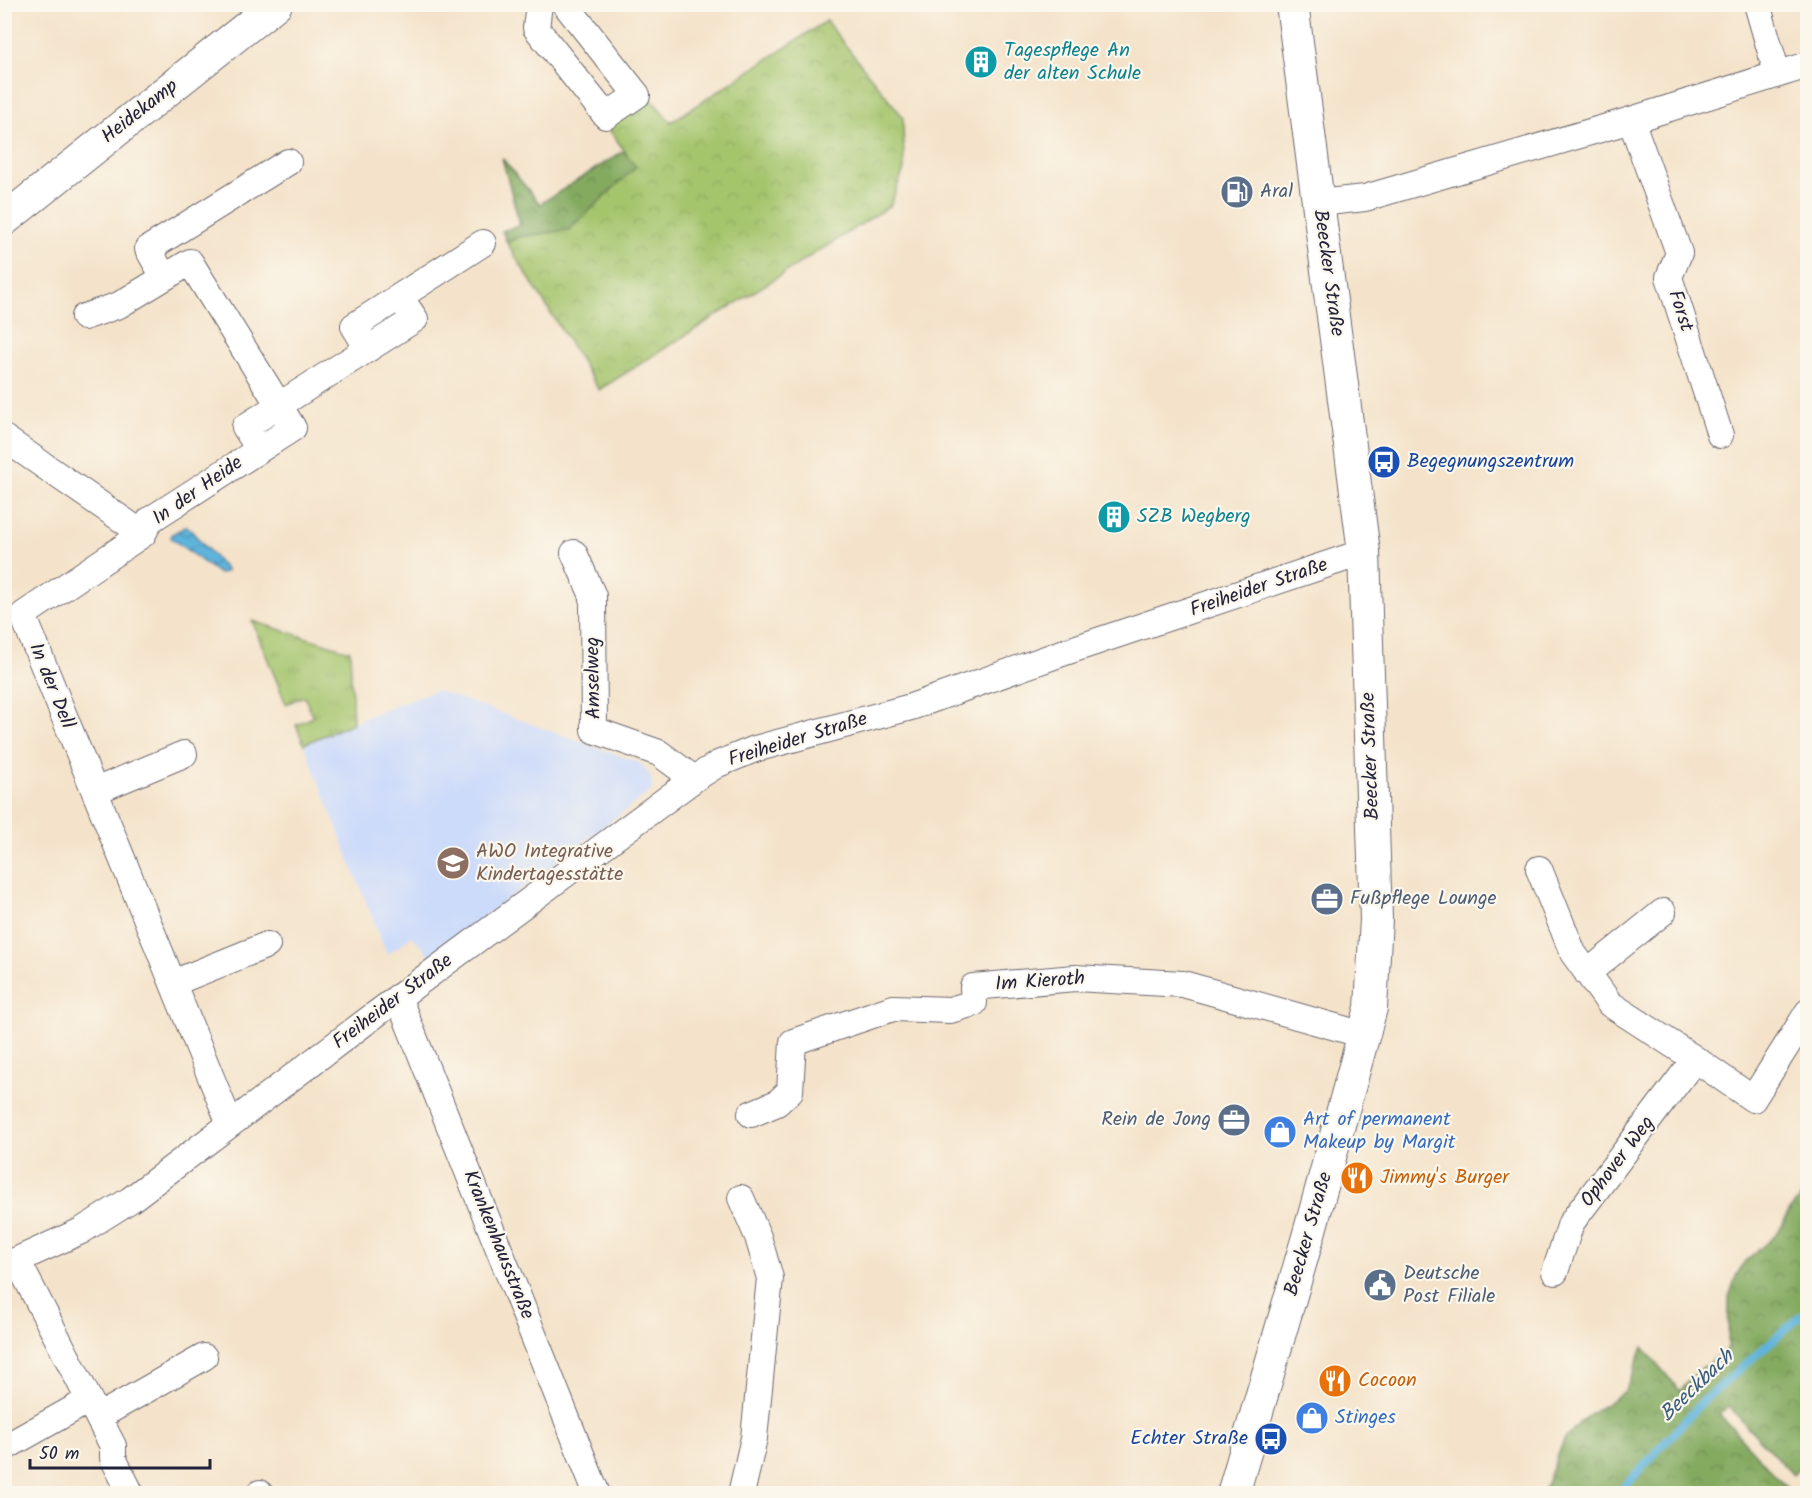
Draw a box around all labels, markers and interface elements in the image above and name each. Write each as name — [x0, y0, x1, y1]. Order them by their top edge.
place label: Tagespflege An der alten Schule — [1004, 35, 1141, 90]
building icon: Tagespflege An der alten Schule — [963, 44, 999, 80]
street label: Heidekamp — [95, 71, 186, 152]
fuel station icon: Aral — [1219, 174, 1255, 210]
place label: Aral — [1260, 176, 1293, 208]
street label: Beecker Straße — [1303, 208, 1353, 338]
street label: Forst — [1658, 286, 1702, 336]
bus stop icon: Begegnungszentrum — [1366, 444, 1402, 480]
place label: Begegnungszentrum — [1407, 446, 1574, 478]
street label: In der Heide — [146, 448, 250, 534]
building icon: SZB Wegberg — [1096, 499, 1132, 535]
place label: SZB Wegberg — [1137, 501, 1251, 533]
street label: Freiheider Straße — [1186, 549, 1332, 627]
street label: Amselweg — [577, 636, 611, 720]
street label: In der Dell — [19, 638, 83, 734]
street label: Beecker Straße — [1353, 692, 1389, 820]
street label: Freiheider Straße — [724, 704, 872, 776]
place label: AWO Integrative Kindertagesstätte — [476, 836, 623, 891]
school or university icon: AWO Integrative Kindertagesstätte — [435, 845, 471, 881]
office icon: Fußpflege Lounge — [1309, 881, 1345, 917]
place label: Fußpflege Lounge — [1350, 883, 1496, 915]
street label: Freiheider Straße — [326, 946, 460, 1058]
street label: Im Kieroth — [994, 963, 1086, 1001]
office icon: Rein de Jong — [1216, 1102, 1252, 1138]
place label: Rein de Jong — [1101, 1104, 1211, 1136]
place label: Art of permanent Makeup by Margit — [1303, 1104, 1456, 1159]
street label: Ophover Weg — [1573, 1109, 1663, 1215]
shop icon: Art of permanent Makeup by Margit — [1262, 1114, 1298, 1150]
restaurant icon: Jimmy's Burger — [1339, 1160, 1375, 1196]
place label: Jimmy's Burger — [1380, 1162, 1510, 1194]
street label: Krankenhausstraße — [453, 1165, 543, 1325]
street label: Beecker Straße — [1276, 1168, 1342, 1300]
place label: Deutsche Post Filiale — [1403, 1258, 1495, 1313]
public building icon: Deutsche Post Filiale — [1362, 1267, 1398, 1303]
water label: Beeckbach — [1652, 1341, 1743, 1430]
restaurant icon: Cocoon — [1317, 1363, 1353, 1399]
place label: Cocoon — [1358, 1365, 1417, 1397]
shop icon: Stinges — [1294, 1400, 1330, 1436]
place label: Stinges — [1335, 1402, 1396, 1434]
bus stop icon: Echter Straße — [1253, 1421, 1289, 1457]
place label: Echter Straße — [1130, 1423, 1248, 1455]
scale bar — [30, 1432, 210, 1470]
text: 50 m — [39, 1440, 79, 1469]

